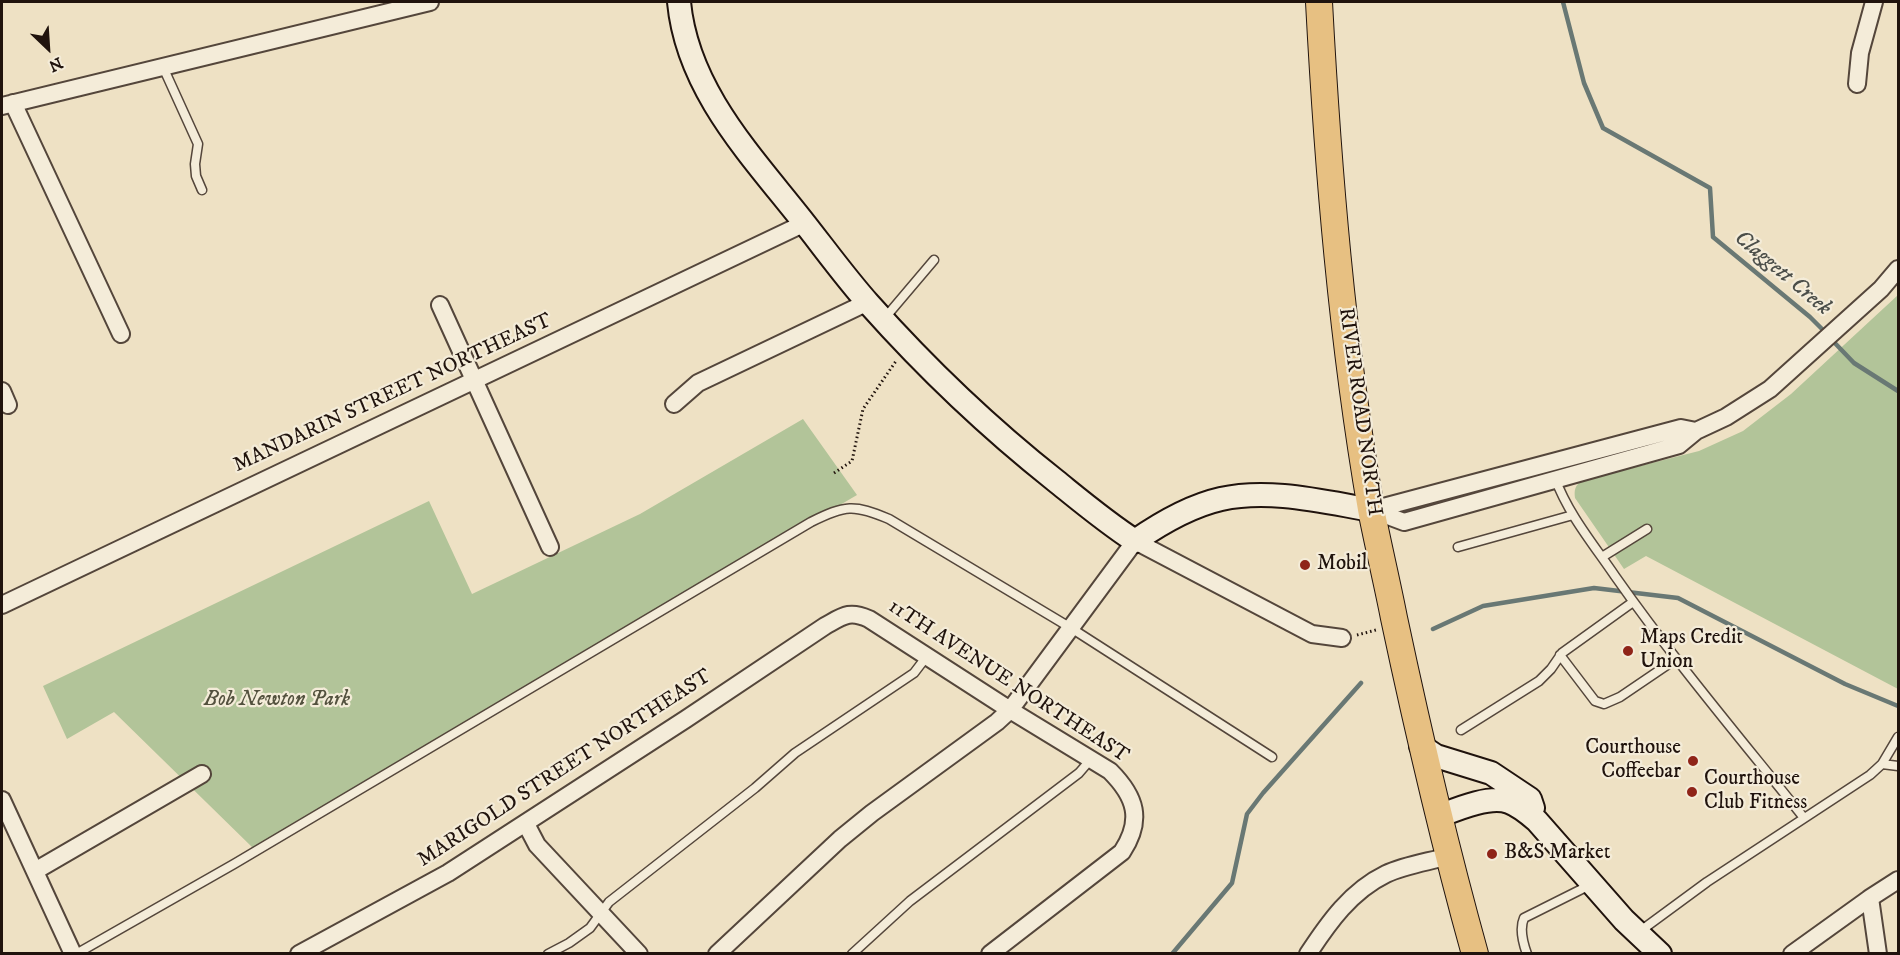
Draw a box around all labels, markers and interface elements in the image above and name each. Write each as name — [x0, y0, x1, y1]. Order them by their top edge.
north arrow — [18, 18, 78, 78]
text: N — [45, 52, 66, 76]
water label: Claggett Creek — [1728, 226, 1836, 322]
street label: RIVER ROAD NORTH — [1332, 306, 1386, 518]
street label: MANDARIN STREET NORTHEAST — [230, 309, 556, 479]
place label: Mobil — [1317, 552, 1368, 578]
marker: Mobil — [1298, 558, 1312, 572]
street label: 11TH AVENUE NORTHEAST — [883, 595, 1133, 769]
place label: Maps Credit Union — [1640, 626, 1743, 676]
marker: Maps Credit Union — [1621, 644, 1635, 658]
street label: MARIGOLD STREET NORTHEAST — [413, 664, 717, 874]
park label: Bob Newton Park — [204, 688, 350, 714]
place label: Courthouse Coffeebar — [1585, 736, 1681, 786]
marker: Courthouse Coffeebar — [1686, 754, 1700, 768]
place label: Courthouse Club Fitness — [1704, 767, 1807, 817]
marker: Courthouse Club Fitness — [1685, 785, 1699, 799]
place label: B&S Market — [1504, 841, 1610, 867]
marker: B&S Market — [1485, 847, 1499, 861]

